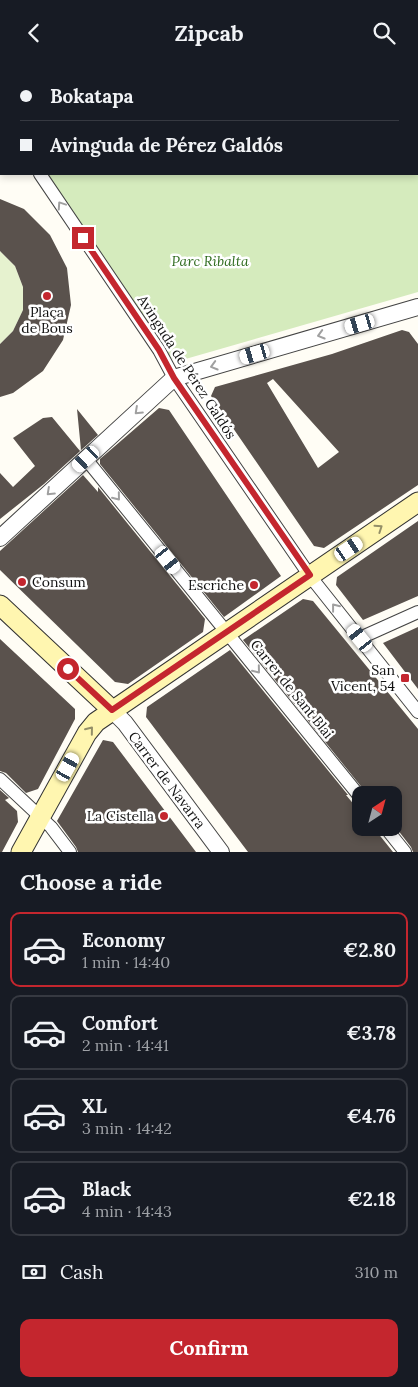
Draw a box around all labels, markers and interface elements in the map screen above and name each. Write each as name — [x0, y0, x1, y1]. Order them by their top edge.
icon: back — [20, 19, 48, 47]
text: Zipcab — [174, 19, 244, 47]
icon: search — [370, 19, 398, 47]
text: Bokatapa — [50, 84, 134, 108]
text: Avinguda de Pérez Galdós — [50, 133, 283, 157]
one-way arrow — [58, 202, 67, 211]
route end — [72, 227, 94, 249]
park label: Parc Ribalta — [171, 252, 249, 270]
marker: Plaça de Bous — [41, 290, 53, 302]
street label: Avinguda de Pérez Galdós — [133, 291, 240, 442]
place label: Plaça de Bous — [21, 303, 73, 337]
car — [343, 313, 376, 335]
one-way arrow — [317, 330, 325, 340]
car — [238, 343, 271, 365]
one-way arrow — [211, 361, 219, 371]
one-way arrow — [135, 405, 144, 414]
car — [69, 443, 102, 475]
one-way arrow — [47, 486, 56, 495]
one-way arrow — [111, 491, 120, 500]
one-way arrow — [374, 525, 383, 535]
car — [332, 534, 365, 564]
car — [152, 544, 183, 576]
place label: Consum — [32, 573, 86, 591]
marker: Consum — [16, 576, 28, 588]
place label: Escriche — [188, 576, 244, 594]
marker: Escriche — [248, 579, 260, 591]
one-way arrow — [332, 604, 340, 613]
car — [344, 622, 375, 654]
street label: Carrer de Sant Blai — [247, 636, 337, 742]
route start — [57, 658, 79, 680]
place label: San Vicent, 54 — [330, 661, 395, 695]
one-way arrow — [252, 664, 260, 673]
marker: San Vicent, 54 — [399, 672, 411, 684]
one-way arrow — [85, 726, 94, 735]
street label: Carrer de Navarra — [125, 728, 209, 832]
car — [54, 750, 81, 784]
north arrow — [352, 786, 402, 836]
map controls — [352, 786, 402, 836]
place label: La Cistella — [87, 807, 154, 825]
marker: La Cistella — [158, 810, 170, 822]
text: Choose a ride — [20, 868, 162, 896]
icon: car — [22, 927, 67, 972]
text: Economy — [82, 928, 165, 952]
text: €2.80 — [343, 938, 396, 962]
text: 1 min · 14:40 — [82, 952, 170, 972]
icon: car — [22, 1010, 67, 1055]
text: Comfort — [82, 1011, 158, 1035]
text: €3.78 — [346, 1021, 396, 1045]
text: 2 min · 14:41 — [82, 1035, 169, 1055]
icon: car — [22, 1093, 67, 1138]
text: XL — [82, 1094, 107, 1118]
text: €4.76 — [347, 1104, 396, 1128]
text: 3 min · 14:42 — [82, 1118, 172, 1138]
icon: car — [22, 1176, 67, 1221]
text: Black — [82, 1177, 131, 1201]
text: €2.18 — [347, 1187, 396, 1211]
text: 4 min · 14:43 — [82, 1201, 172, 1221]
icon: cash — [20, 1258, 48, 1286]
text: Cash — [60, 1260, 103, 1284]
text: 310 m — [355, 1262, 398, 1282]
button: Confirm — [20, 1319, 398, 1377]

